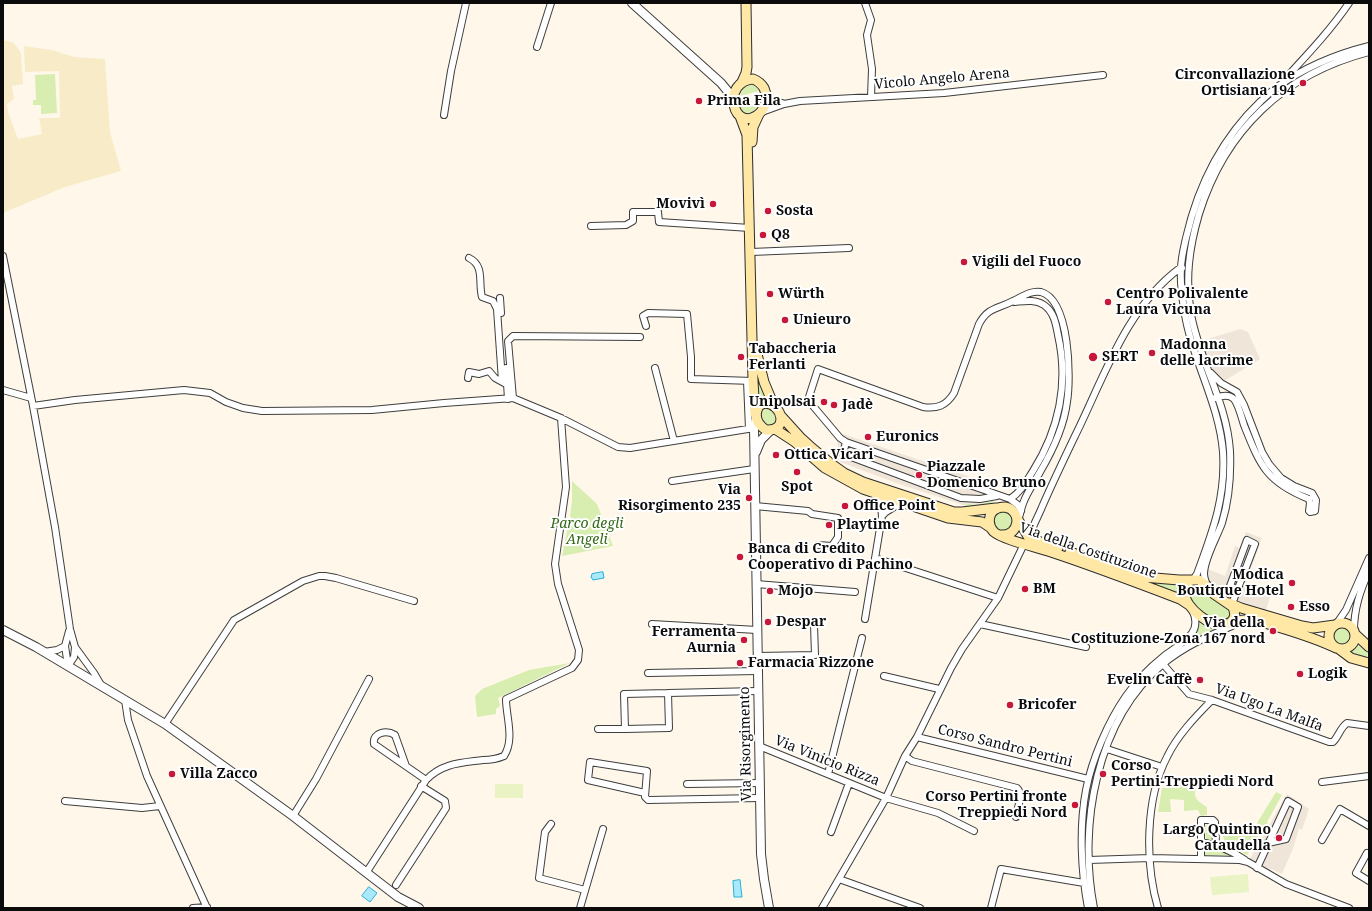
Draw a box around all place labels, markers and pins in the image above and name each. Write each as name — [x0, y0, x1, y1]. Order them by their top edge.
place label: Circonvallazione Ortisiana 194 — [1175, 67, 1295, 100]
marker: Circonvallazione Ortisiana 194 — [1298, 78, 1308, 88]
place label: Prima Fila — [707, 93, 781, 109]
marker: Prima Fila — [694, 96, 704, 106]
place label: Movivì — [656, 196, 705, 212]
marker: Movivì — [708, 199, 718, 209]
place label: Sosta — [776, 203, 814, 219]
marker: Sosta — [763, 206, 773, 216]
place label: Q8 — [771, 227, 790, 243]
marker: Q8 — [758, 230, 768, 240]
place label: Vigili del Fuoco — [972, 254, 1081, 270]
marker: Vigili del Fuoco — [959, 257, 969, 267]
place label: Würth — [778, 286, 825, 302]
place label: Centro Polivalente Laura Vicuna — [1116, 286, 1248, 318]
marker: Würth — [765, 289, 775, 299]
marker: Centro Polivalente Laura Vicuna — [1103, 297, 1113, 307]
place label: Unieuro — [793, 312, 851, 328]
marker: Unieuro — [780, 315, 790, 325]
place label: Madonna delle lacrime — [1160, 337, 1253, 370]
place label: Tabaccheria Ferlanti — [749, 341, 836, 374]
marker: Madonna delle lacrime — [1147, 348, 1157, 358]
place label: SERT — [1102, 349, 1138, 365]
marker: SERT — [1087, 351, 1099, 363]
marker: Tabaccheria Ferlanti — [736, 352, 746, 362]
place label: Unipolsai — [749, 394, 816, 410]
marker: Unipolsai — [819, 397, 829, 407]
place label: Jadè — [842, 397, 873, 413]
marker: Jadè — [829, 400, 839, 410]
place label: Euronics — [876, 429, 939, 445]
marker: Euronics — [863, 432, 873, 442]
place label: Ottica Vicari — [784, 447, 873, 463]
marker: Ottica Vicari — [771, 450, 781, 460]
place label: Piazzale Domenico Bruno — [927, 459, 1046, 492]
marker: Spot — [792, 467, 802, 477]
marker: Piazzale Domenico Bruno — [914, 470, 924, 480]
place label: Spot — [781, 479, 813, 495]
place label: Via Risorgimento 235 — [618, 482, 741, 514]
marker: Via Risorgimento 235 — [744, 493, 754, 503]
place label: Office Point — [853, 498, 936, 514]
marker: Office Point — [840, 501, 850, 511]
place label: Playtime — [837, 517, 899, 533]
marker: Playtime — [824, 520, 834, 530]
place label: Banca di Credito Cooperativo di Pachino — [748, 541, 913, 574]
marker: Banca di Credito Cooperativo di Pachino — [735, 552, 745, 562]
place label: Modica Boutique Hotel — [1177, 567, 1284, 600]
marker: Modica Boutique Hotel — [1287, 578, 1297, 588]
place label: BM — [1033, 581, 1056, 597]
place label: Mojo — [778, 583, 813, 599]
marker: BM — [1020, 584, 1030, 594]
marker: Mojo — [765, 586, 775, 596]
place label: Esso — [1299, 599, 1330, 615]
marker: Esso — [1286, 602, 1296, 612]
place label: Despar — [776, 614, 826, 630]
place label: Via della Costituzione-Zona 167 nord — [1071, 615, 1265, 648]
marker: Despar — [763, 617, 773, 627]
place label: Ferramenta Aurnia — [652, 624, 736, 656]
marker: Via della Costituzione-Zona 167 nord — [1268, 626, 1278, 636]
marker: Ferramenta Aurnia — [739, 635, 749, 645]
place label: Farmacia Rizzone — [748, 655, 874, 671]
marker: Farmacia Rizzone — [735, 658, 745, 668]
place label: Logik — [1308, 666, 1347, 682]
marker: Logik — [1295, 669, 1305, 679]
place label: Evelin Caffè — [1107, 672, 1192, 688]
marker: Evelin Caffè — [1195, 675, 1205, 685]
place label: Bricofer — [1018, 697, 1077, 713]
marker: Bricofer — [1005, 700, 1015, 710]
place label: Corso Pertini-Treppiedi Nord — [1111, 758, 1274, 790]
place label: Villa Zacco — [180, 766, 258, 782]
marker: Villa Zacco — [167, 769, 177, 779]
marker: Corso Pertini-Treppiedi Nord — [1098, 769, 1108, 779]
place label: Corso Pertini fronte Treppiedi Nord — [925, 789, 1067, 822]
marker: Corso Pertini fronte Treppiedi Nord — [1070, 800, 1080, 810]
place label: Largo Quintino Cataudella — [1163, 822, 1271, 854]
marker: Largo Quintino Cataudella — [1274, 833, 1284, 843]

